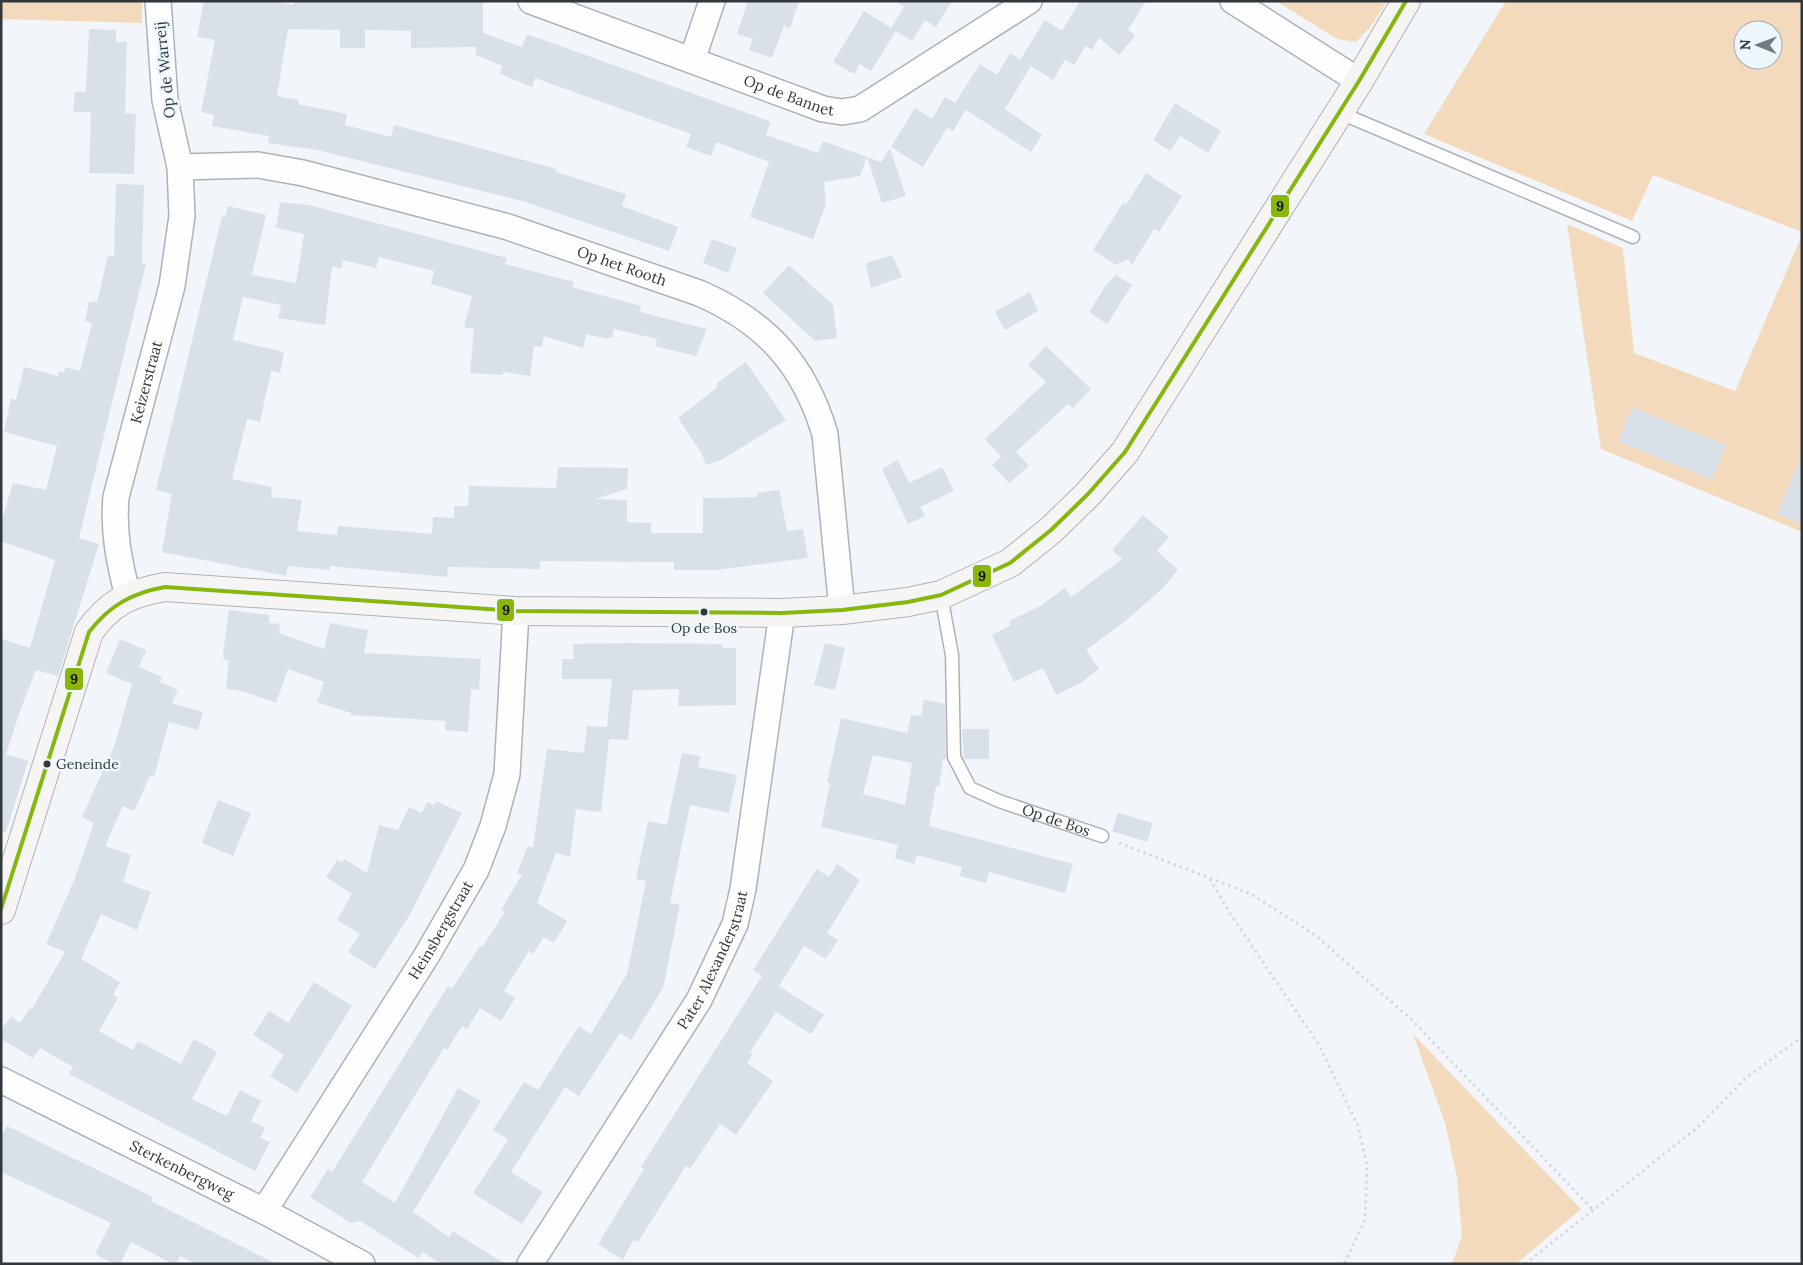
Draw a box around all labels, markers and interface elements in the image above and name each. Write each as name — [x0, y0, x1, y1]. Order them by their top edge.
north arrow — [1733, 20, 1783, 70]
street label: Op de Warreij — [150, 21, 179, 119]
text: N — [1736, 39, 1754, 50]
street label: Op de Bannet — [741, 71, 836, 120]
line badge: 9 — [1270, 194, 1290, 218]
text: 9 — [1276, 197, 1284, 215]
street label: Op het Rooth — [575, 242, 669, 290]
street label: Keizerstraat — [126, 338, 166, 426]
line badge: 9 — [972, 564, 992, 588]
text: 9 — [978, 567, 986, 585]
line badge: 9 — [496, 598, 515, 622]
text: 9 — [502, 601, 510, 619]
marker: Op de Bos — [699, 607, 709, 617]
place label: Op de Bos — [671, 619, 737, 637]
line badge: 9 — [64, 667, 84, 691]
text: 9 — [70, 670, 78, 688]
place label: Geneinde — [56, 755, 119, 773]
marker: Geneinde — [42, 759, 52, 769]
street label: Op de Bos — [1020, 800, 1093, 840]
street label: Heinsbergstraat — [404, 877, 477, 983]
street label: Pater Alexanderstraat — [673, 888, 751, 1033]
street label: Sterkenbergweg — [127, 1136, 238, 1204]

